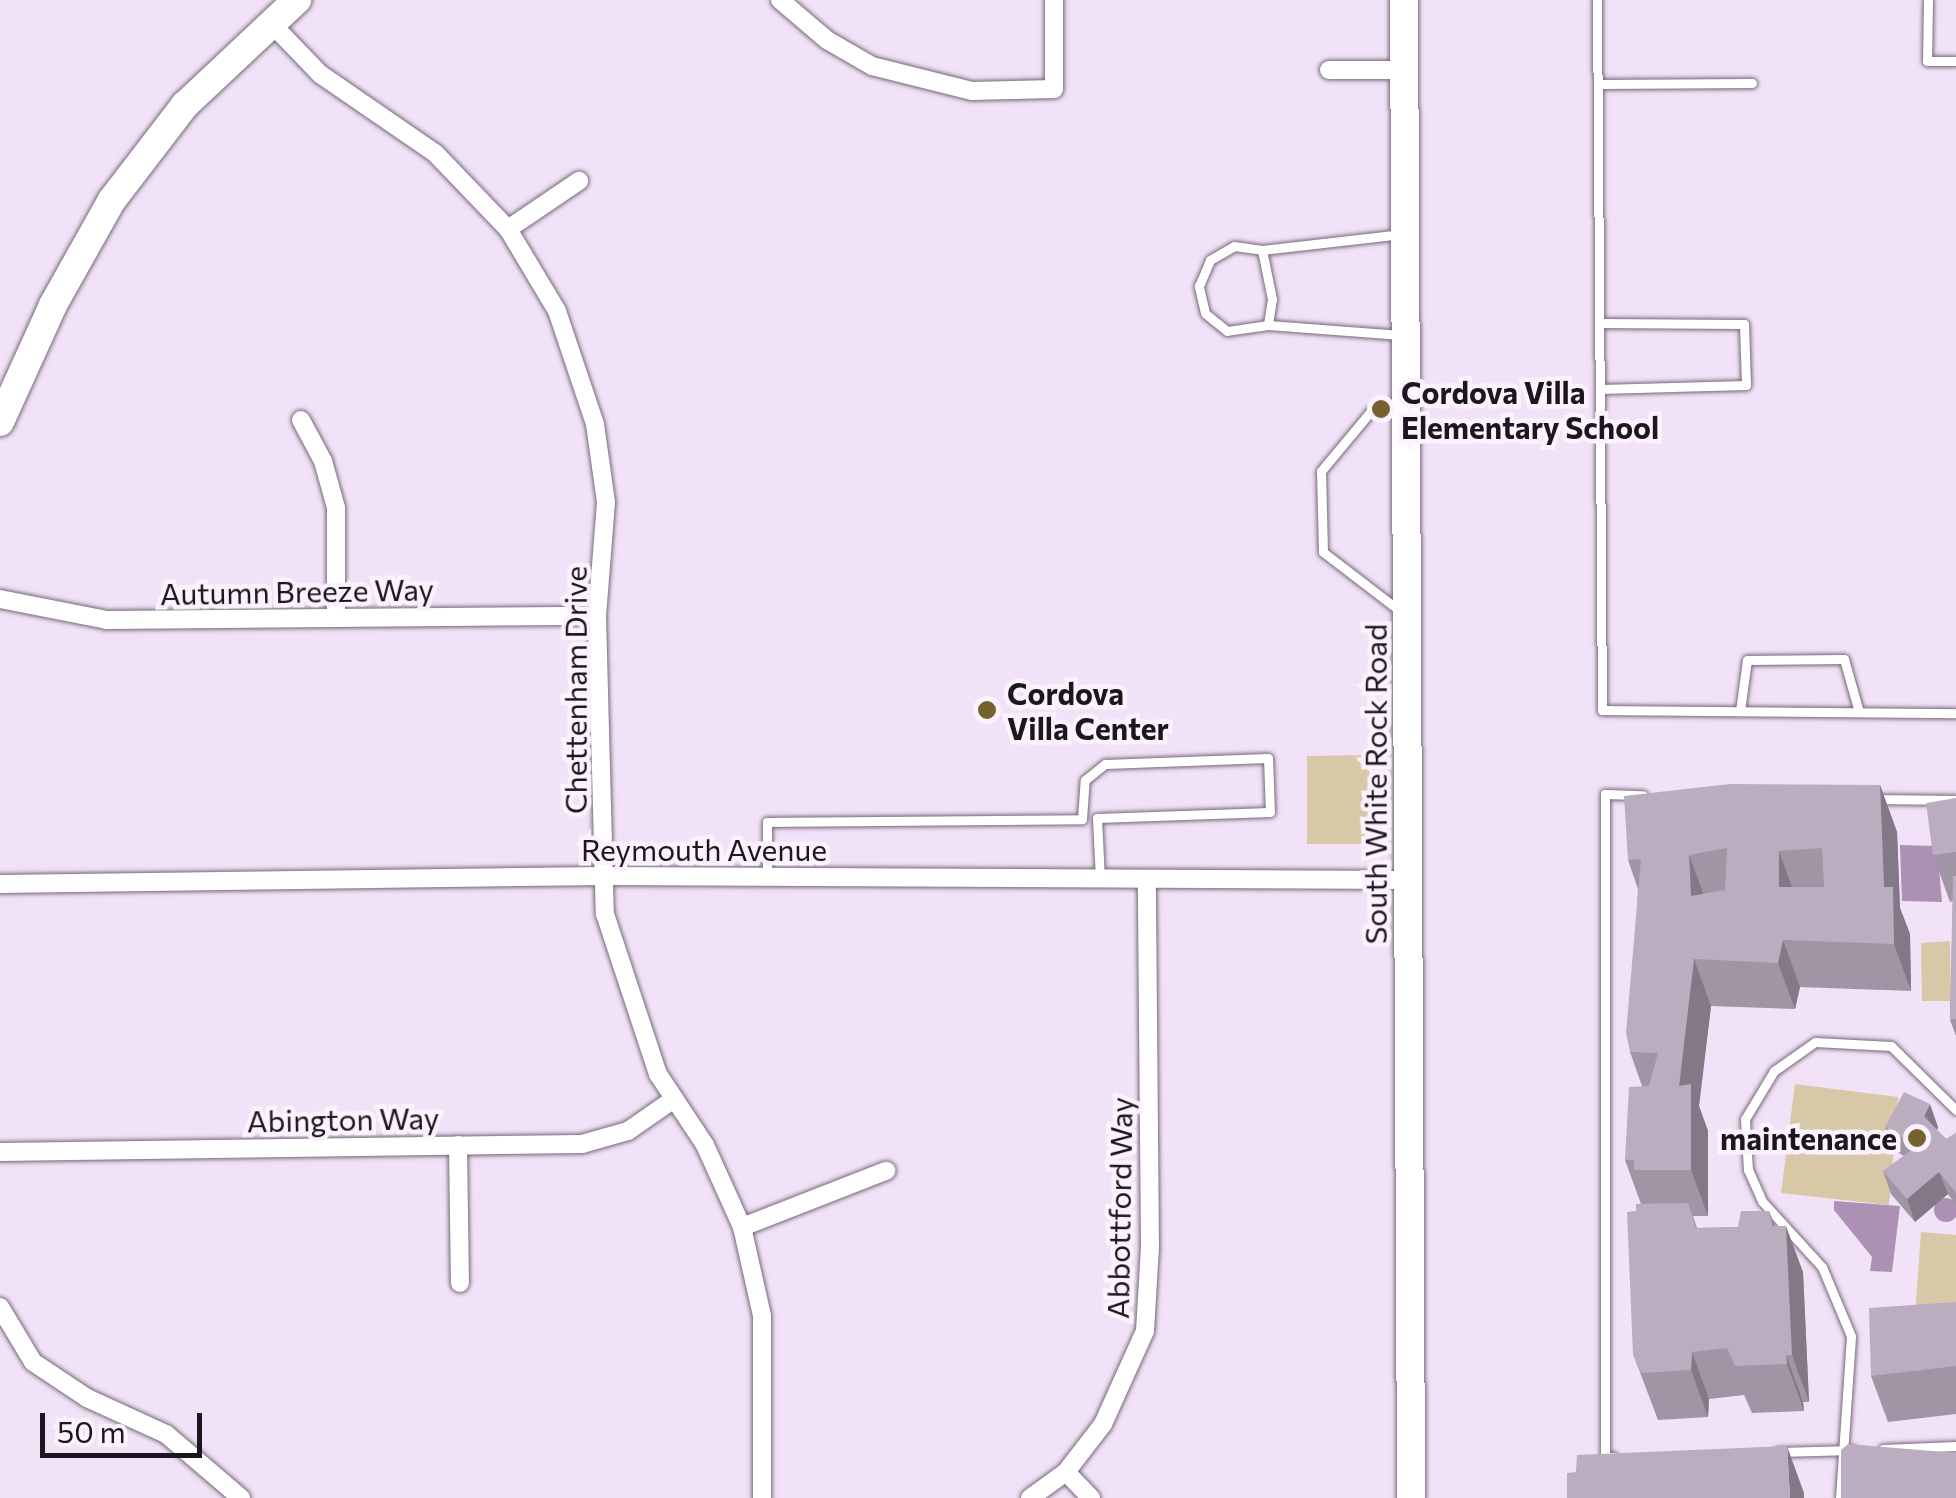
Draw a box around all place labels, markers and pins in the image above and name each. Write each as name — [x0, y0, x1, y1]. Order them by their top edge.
place label: Cordova Villa Elementary School — [1401, 374, 1659, 444]
marker: Cordova Villa Elementary School — [1370, 398, 1392, 420]
place label: Cordova Villa Center — [1007, 675, 1169, 746]
marker: Cordova Villa Center — [976, 699, 998, 721]
place label: maintenance — [1720, 1120, 1897, 1156]
marker: maintenance — [1906, 1127, 1928, 1149]

